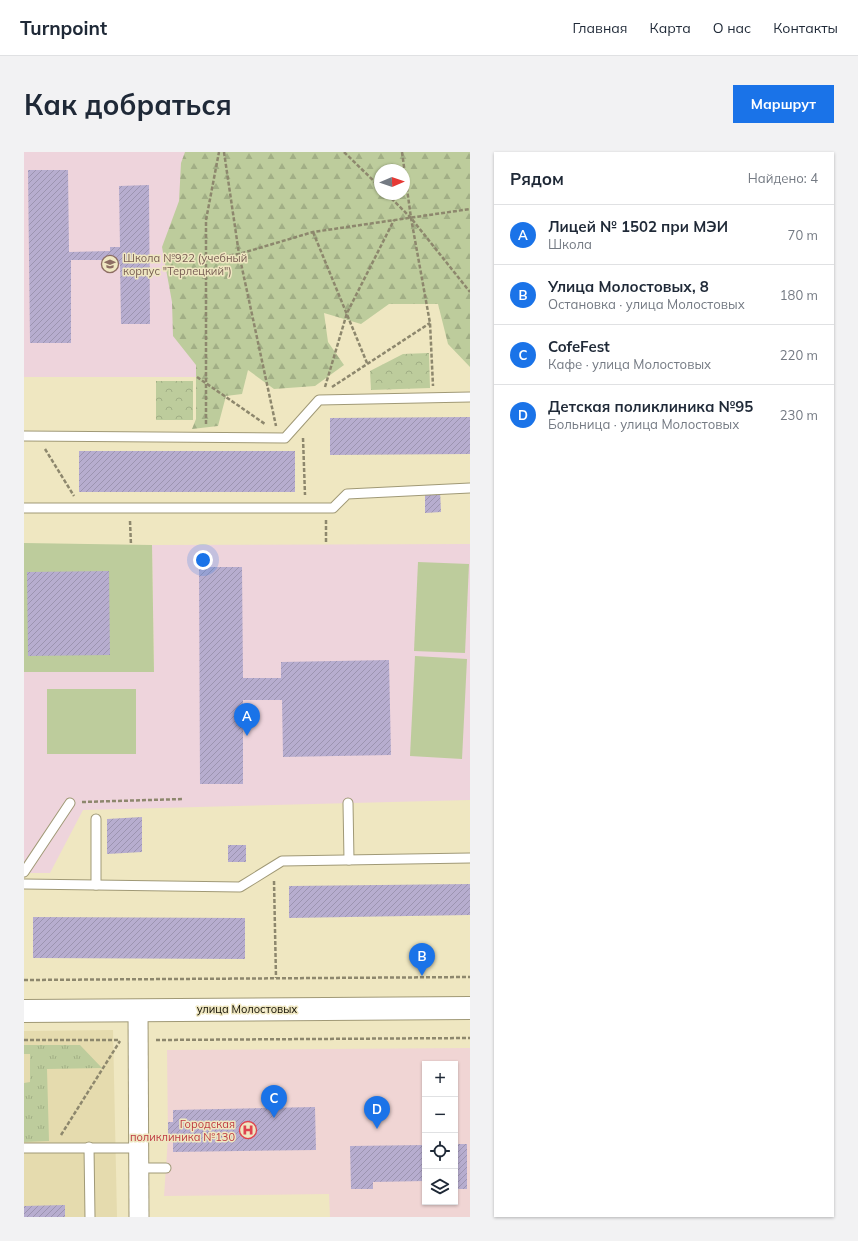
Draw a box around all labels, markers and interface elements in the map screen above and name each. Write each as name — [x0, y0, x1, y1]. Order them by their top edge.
text: Turnpoint — [20, 16, 107, 40]
text: Главная — [573, 19, 628, 37]
text: Карта — [650, 19, 691, 37]
text: О нас — [713, 19, 751, 37]
text: Контакты — [773, 19, 838, 37]
button: Маршрут — [733, 85, 834, 123]
text: Как добраться — [24, 87, 232, 122]
north arrow — [374, 164, 410, 200]
text: Рядом — [510, 168, 564, 189]
text: Найдено: 4 — [748, 170, 818, 186]
text: Лицей № 1502 при МЭИ — [548, 217, 728, 236]
text: A — [518, 227, 528, 243]
text: 70 m — [788, 227, 818, 243]
text: Школа — [548, 236, 592, 252]
place label: Школа №922 (учебный корпус "Терлецкий") — [123, 251, 247, 278]
school or university icon: Школа №922 (учебный корпус "Терлецкий") — [100, 254, 120, 274]
text: Улица Молостовых, 8 — [548, 277, 709, 296]
text: B — [519, 287, 527, 303]
text: 180 m — [780, 287, 818, 303]
text: Остановка · улица Молостовых — [548, 296, 745, 312]
text: CofeFest — [548, 337, 610, 356]
text: C — [519, 347, 527, 363]
text: 220 m — [780, 347, 818, 363]
text: Кафе · улица Молостовых — [548, 356, 711, 372]
text: Детская поликлиника №95 — [548, 397, 753, 416]
text: D — [518, 407, 528, 423]
text: 230 m — [780, 407, 818, 423]
text: Больница · улица Молостовых — [548, 416, 739, 432]
your location — [193, 550, 213, 570]
pin: A — [234, 703, 260, 736]
pin: B — [409, 943, 435, 976]
street label: улица Молостовых — [197, 1002, 297, 1016]
map controls — [422, 1061, 458, 1205]
button: + — [422, 1061, 458, 1097]
pin: C — [261, 1085, 287, 1118]
pin: D — [364, 1096, 390, 1129]
button: − — [422, 1097, 458, 1133]
place label: Городская поликлиника №130 — [130, 1117, 235, 1144]
hospital icon: Городская поликлиника №130 — [238, 1120, 258, 1140]
button: locate — [422, 1133, 458, 1169]
button: layers — [422, 1169, 458, 1205]

